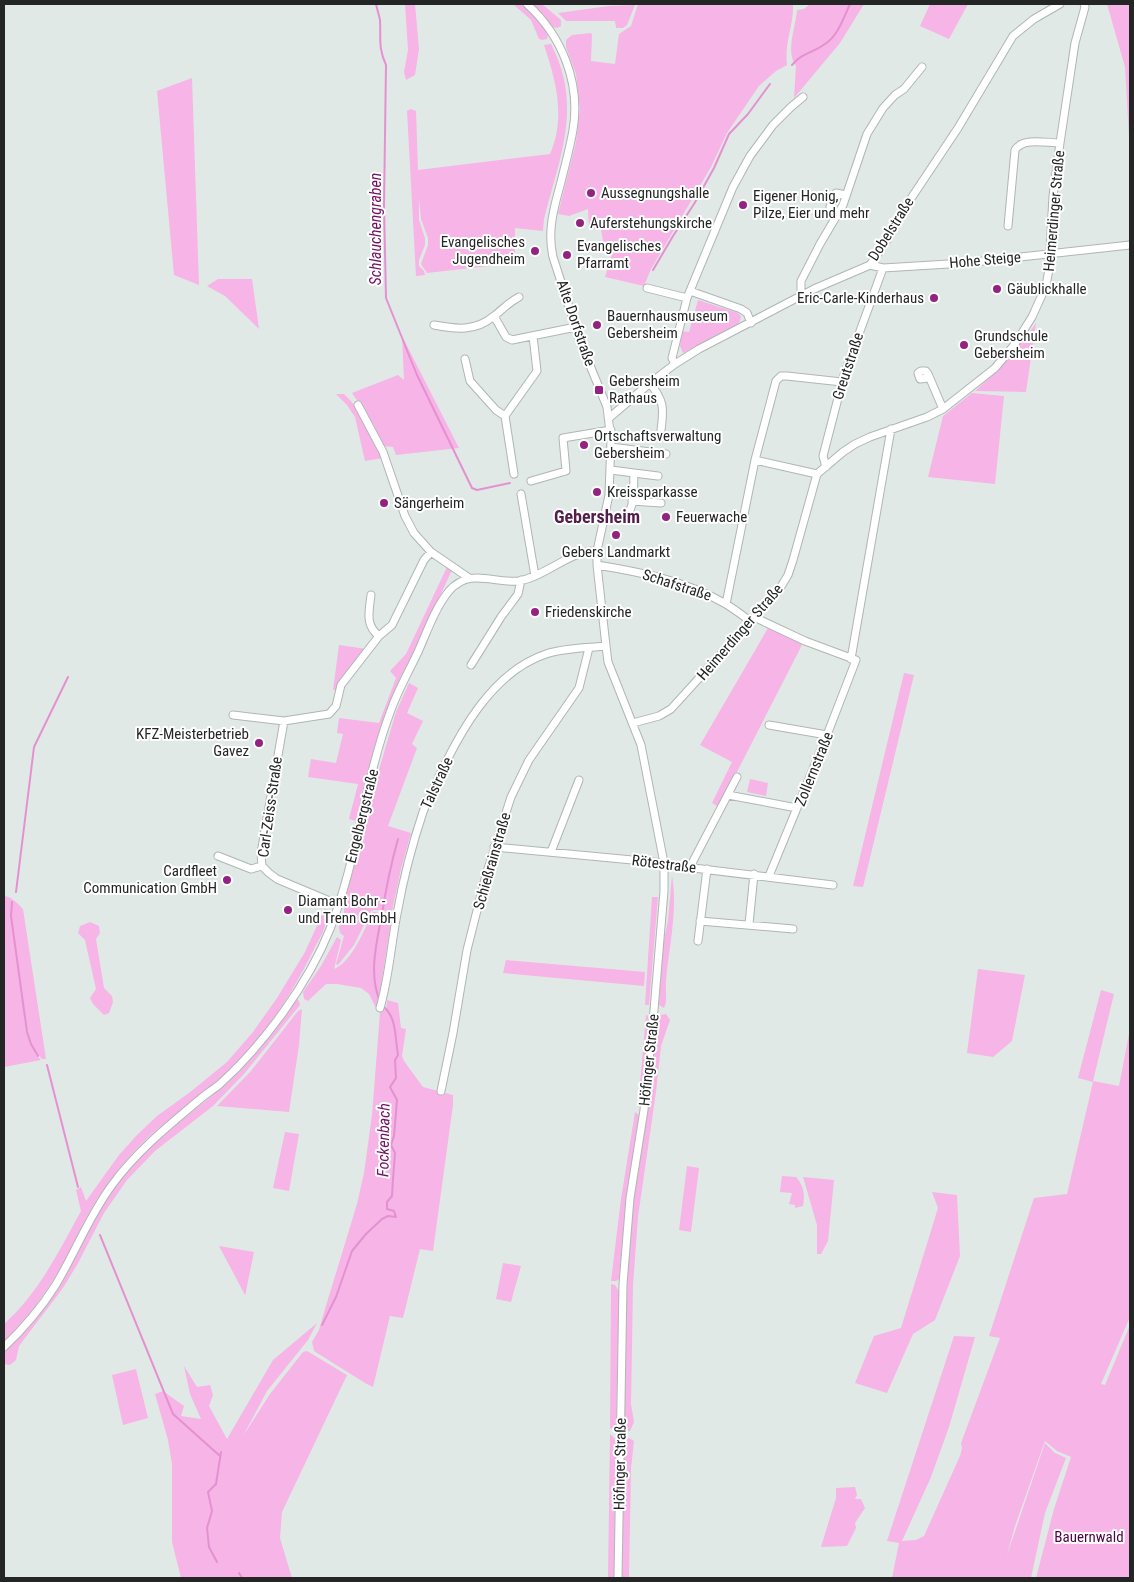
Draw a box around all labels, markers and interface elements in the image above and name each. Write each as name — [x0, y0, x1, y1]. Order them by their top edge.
street label: Heimerdinger Straße — [1040, 150, 1068, 272]
water label: Schlauchengraben — [366, 173, 385, 285]
place label: Aussegnungshalle — [601, 184, 709, 202]
marker: Aussegnungshalle — [585, 187, 597, 199]
place label: Eigener Honig, Pilze, Eier und mehr — [753, 187, 870, 222]
street label: Dobelstraße — [864, 194, 918, 264]
marker: Eigener Honig, Pilze, Eier und mehr — [737, 199, 749, 211]
place label: Auferstehungskirche — [590, 214, 712, 232]
marker: Auferstehungskirche — [574, 217, 586, 229]
place label: Evangelisches Jugendheim — [441, 233, 525, 268]
place label: Evangelisches Pfarramt — [577, 237, 661, 272]
marker: Evangelisches Jugendheim — [529, 245, 541, 257]
street label: Hohe Steige — [949, 248, 1021, 272]
marker: Evangelisches Pfarramt — [561, 249, 573, 261]
street label: Alte Dorfstraße — [553, 277, 599, 369]
place label: Gäublickhalle — [1007, 280, 1087, 298]
marker: Gäublickhalle — [991, 283, 1003, 295]
place label: Eric-Carle-Kinderhaus — [797, 289, 924, 307]
marker: Eric-Carle-Kinderhaus — [928, 292, 940, 304]
place label: Bauernhausmuseum Gebersheim — [607, 307, 728, 342]
marker: Bauernhausmuseum Gebersheim — [591, 319, 603, 331]
place label: Grundschule Gebersheim — [974, 327, 1048, 362]
street label: Greutstraße — [829, 330, 867, 402]
marker: Grundschule Gebersheim — [958, 339, 970, 351]
place label: Gebersheim Rathaus — [609, 372, 680, 407]
marker: Gebersheim Rathaus — [593, 384, 605, 396]
place label: Ortschaftsverwaltung Gebersheim — [594, 427, 721, 462]
marker: Ortschaftsverwaltung Gebersheim — [578, 439, 590, 451]
place label: Kreissparkasse — [607, 483, 698, 501]
marker: Kreissparkasse — [591, 486, 603, 498]
place label: Sängerheim — [394, 494, 464, 512]
marker: Sängerheim — [378, 497, 390, 509]
district label: Gebersheim — [554, 506, 640, 527]
place label: Feuerwache — [676, 508, 747, 526]
marker: Feuerwache — [660, 511, 672, 523]
marker: Gebers Landmarkt — [610, 529, 622, 541]
place label: Gebers Landmarkt — [562, 543, 670, 561]
street label: Schafstraße — [640, 565, 714, 605]
street label: Heimerdinger Straße — [693, 580, 787, 684]
place label: Friedenskirche — [545, 603, 631, 621]
marker: Friedenskirche — [529, 606, 541, 618]
place label: KFZ-Meisterbetrieb Gavez — [136, 725, 249, 760]
street label: Zollernstraße — [791, 729, 837, 809]
marker: KFZ-Meisterbetrieb Gavez — [253, 737, 265, 749]
street label: Talstraße — [417, 754, 457, 812]
street label: Carl-Zeiss-Straße — [254, 755, 286, 859]
street label: Engelbergstraße — [342, 767, 382, 865]
street label: Schießrainstraße — [470, 810, 514, 912]
street label: Rötestraße — [631, 851, 697, 877]
place label: Cardfleet Communication GmbH — [83, 862, 217, 897]
marker: Cardfleet Communication GmbH — [221, 874, 233, 886]
place label: Diamant Bohr - und Trenn GmbH — [298, 892, 397, 927]
marker: Diamant Bohr - und Trenn GmbH — [282, 904, 294, 916]
street label: Höfinger Straße — [635, 1013, 663, 1107]
water label: Fockenbach — [373, 1103, 394, 1177]
street label: Höfinger Straße — [610, 1418, 630, 1510]
park label: Bauernwald — [1054, 1528, 1124, 1546]

